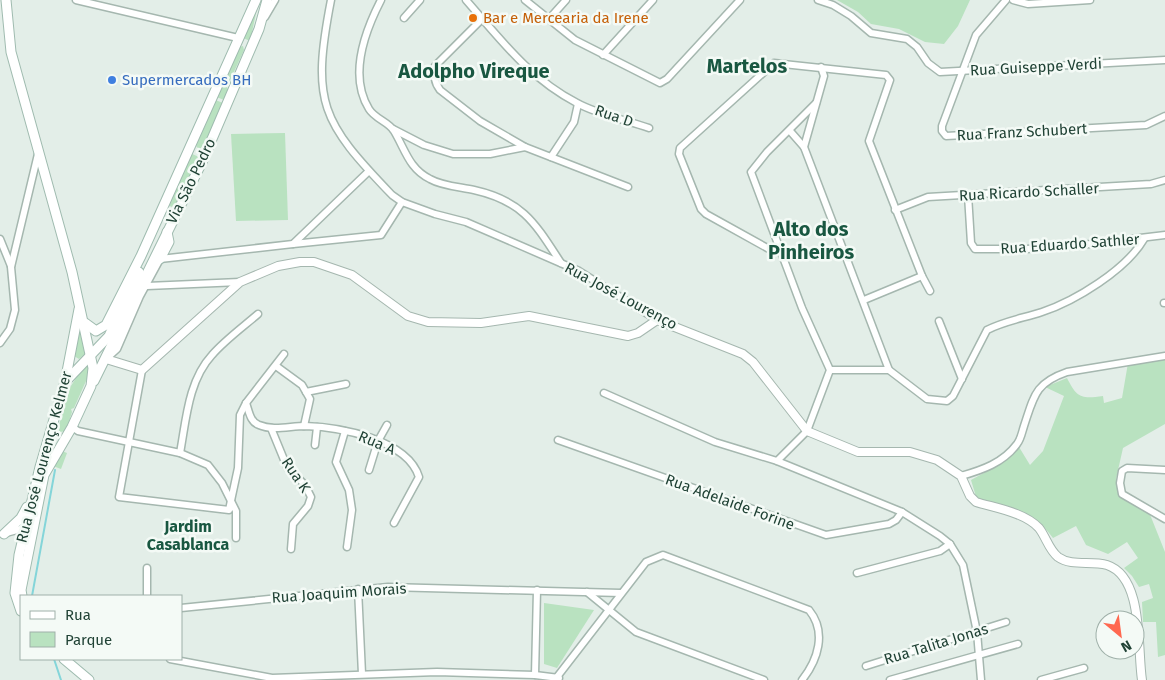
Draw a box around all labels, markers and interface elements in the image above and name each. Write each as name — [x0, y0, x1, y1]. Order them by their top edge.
place label: Bar e Mercearia da Irene — [483, 9, 649, 27]
marker: Bar e Mercearia da Irene — [467, 12, 479, 24]
district label: Martelos — [707, 54, 787, 78]
street label: Rua Guiseppe Verdi — [970, 55, 1102, 79]
district label: Adolpho Vireque — [397, 59, 550, 83]
place label: Supermercados BH — [122, 71, 251, 89]
marker: Supermercados BH — [106, 74, 118, 86]
street label: Rua D — [592, 101, 636, 131]
street label: Rua Franz Schubert — [956, 120, 1088, 144]
street label: Via São Pedro — [162, 135, 220, 227]
street label: Rua Ricardo Schaller — [958, 179, 1100, 205]
district label: Alto dos Pinheiros — [768, 217, 854, 264]
street label: Rua Eduardo Sathler — [1000, 230, 1140, 258]
street label: Rua José Lourenço — [562, 259, 680, 333]
street label: Rua José Lourenço Kelmer — [12, 369, 76, 545]
street label: Rua A — [356, 427, 399, 459]
street label: Rua K — [278, 454, 314, 496]
street label: Rua Adelaide Forine — [663, 470, 797, 534]
district label: Jardim Casablanca — [147, 517, 229, 554]
street label: Rua Joaquim Morais — [271, 579, 407, 607]
legend — [20, 595, 182, 660]
text: Rua — [65, 606, 91, 624]
north arrow — [1095, 610, 1145, 660]
street label: Rua Talita Jonas — [882, 620, 990, 668]
text: Parque — [65, 631, 112, 649]
text: N — [1118, 636, 1134, 656]

